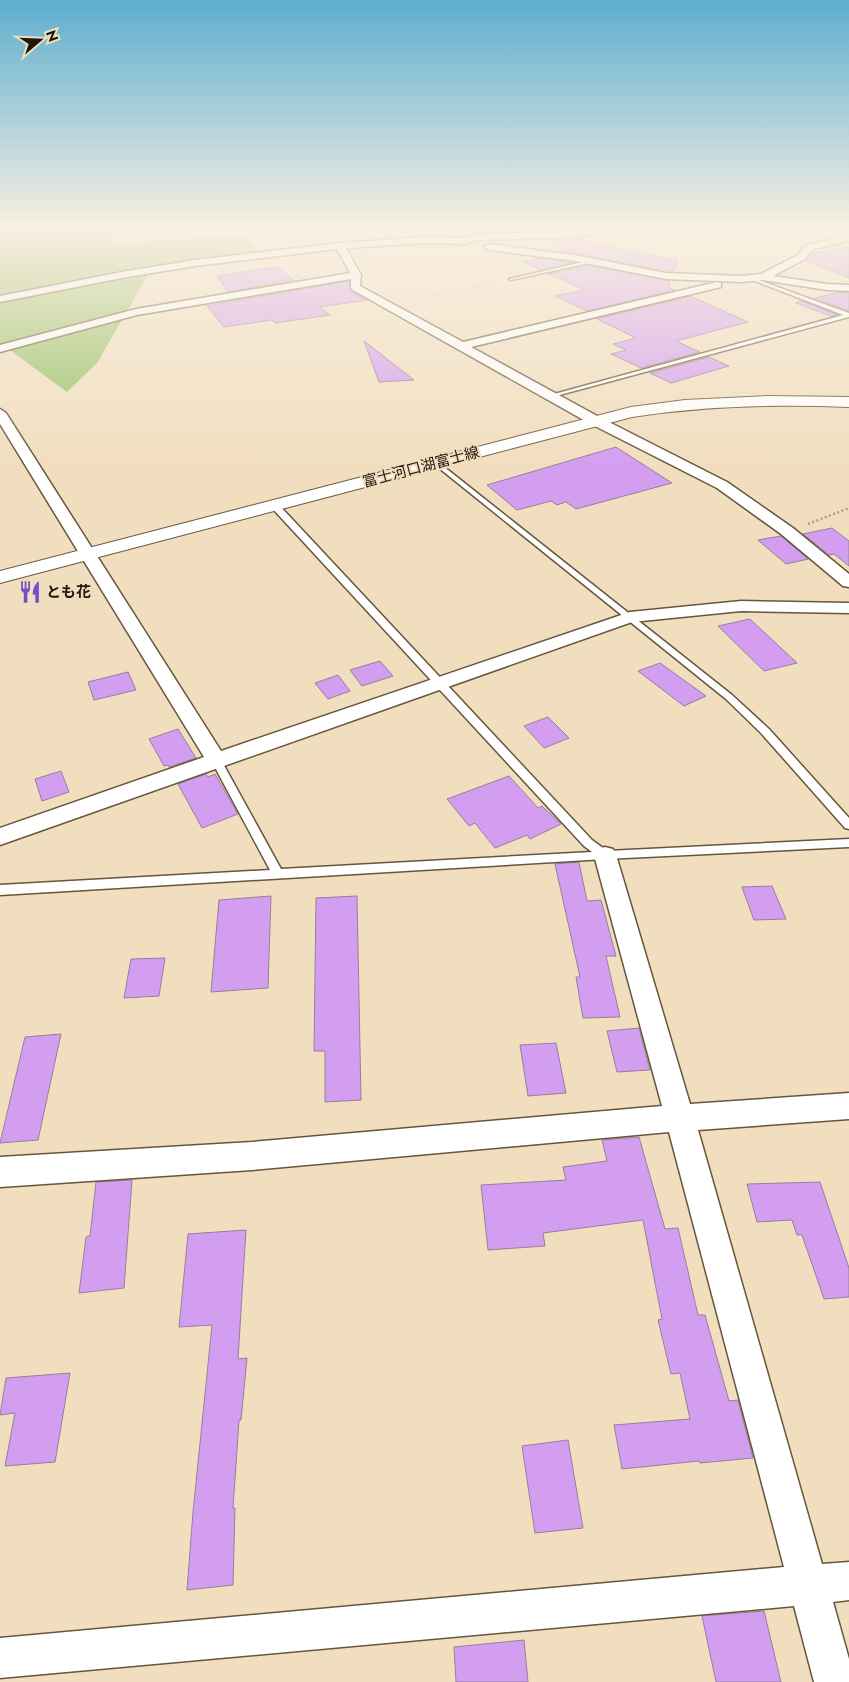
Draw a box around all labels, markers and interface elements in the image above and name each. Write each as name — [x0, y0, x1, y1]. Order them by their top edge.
north arrow — [15, 15, 65, 65]
text: N — [41, 27, 64, 44]
street label: 富士河口湖富士線 — [360, 441, 482, 493]
restaurant icon: とも花 — [17, 579, 43, 605]
place label: とも花 — [46, 581, 91, 603]

